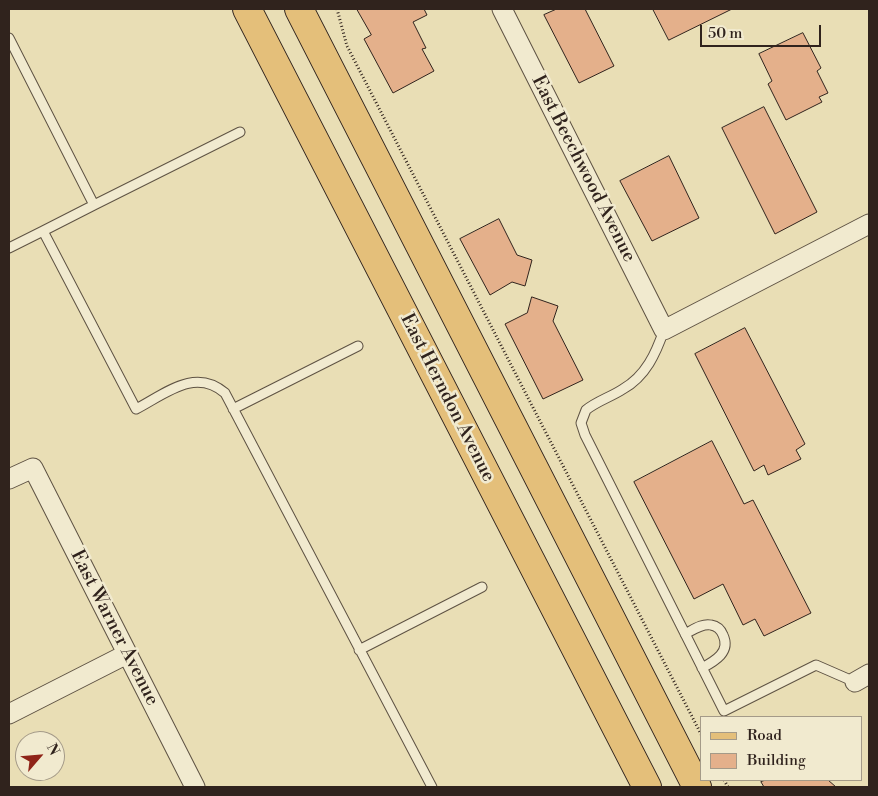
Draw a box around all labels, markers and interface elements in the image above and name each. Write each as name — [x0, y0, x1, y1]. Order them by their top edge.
scale bar — [703, 15, 824, 47]
text: 50 m — [708, 24, 742, 43]
street label: East Beechwood Avenue — [526, 72, 640, 266]
street label: East Herndon Avenue — [395, 310, 499, 486]
street label: East Warner Avenue — [65, 546, 163, 710]
legend — [700, 716, 863, 781]
text: Road — [747, 726, 782, 745]
north arrow — [15, 731, 65, 781]
text: N — [42, 741, 63, 759]
text: Building — [747, 751, 806, 770]

